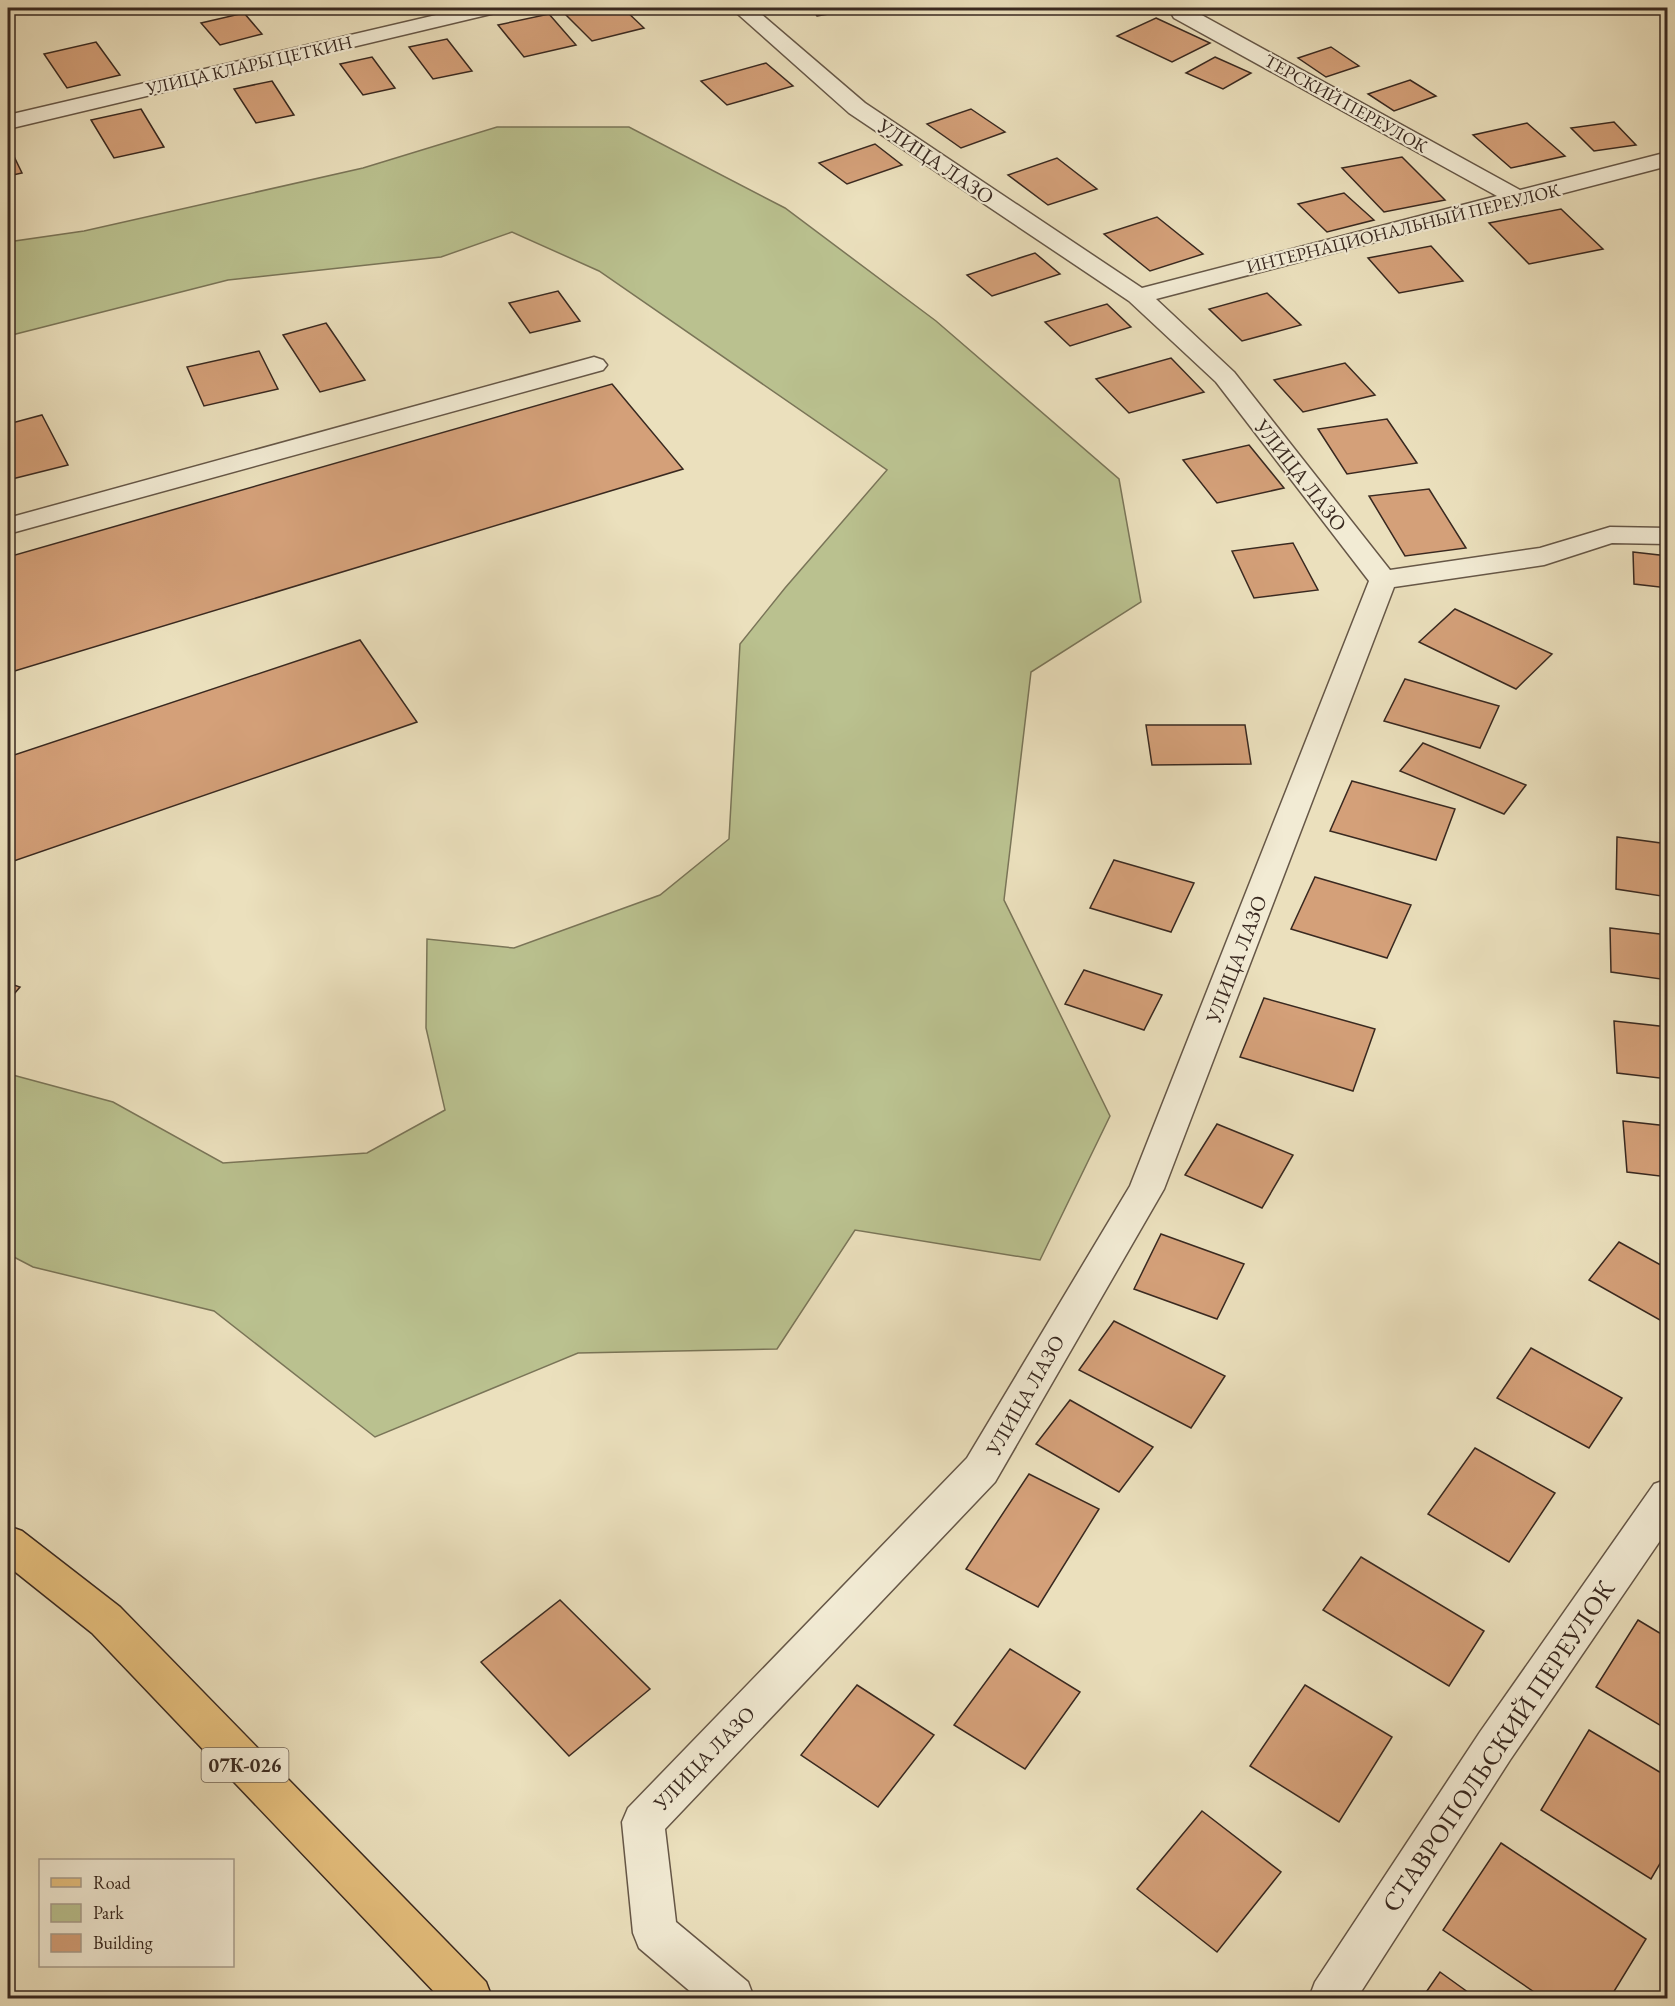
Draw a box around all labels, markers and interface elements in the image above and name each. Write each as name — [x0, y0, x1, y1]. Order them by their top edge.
street label: УЛИЦА КЛАРЫ ЦЕТКИН — [143, 30, 354, 100]
street label: ТЕРСКИЙ ПЕРЕУЛОК — [1260, 49, 1432, 157]
street label: УЛИЦА ЛАЗО — [872, 112, 999, 210]
street label: ИНТЕРНАЦИОНАЛЬНЫЙ ПЕРЕУЛОК — [1244, 178, 1562, 278]
street label: УЛИЦА ЛАЗО — [1248, 413, 1353, 536]
street label: УЛИЦА ЛАЗО — [1199, 891, 1273, 1028]
street label: УЛИЦА ЛАЗО — [979, 1330, 1070, 1461]
street label: СТАВРОПОЛЬСКИЙ ПЕРЕУЛОК — [1374, 1573, 1622, 1918]
street label: УЛИЦА ЛАЗО — [647, 1700, 761, 1817]
road number: 07К-026 — [202, 1748, 288, 1782]
legend — [39, 1859, 234, 1967]
text: Road — [93, 1871, 132, 1894]
text: Park — [93, 1901, 124, 1924]
text: Building — [93, 1931, 153, 1954]

